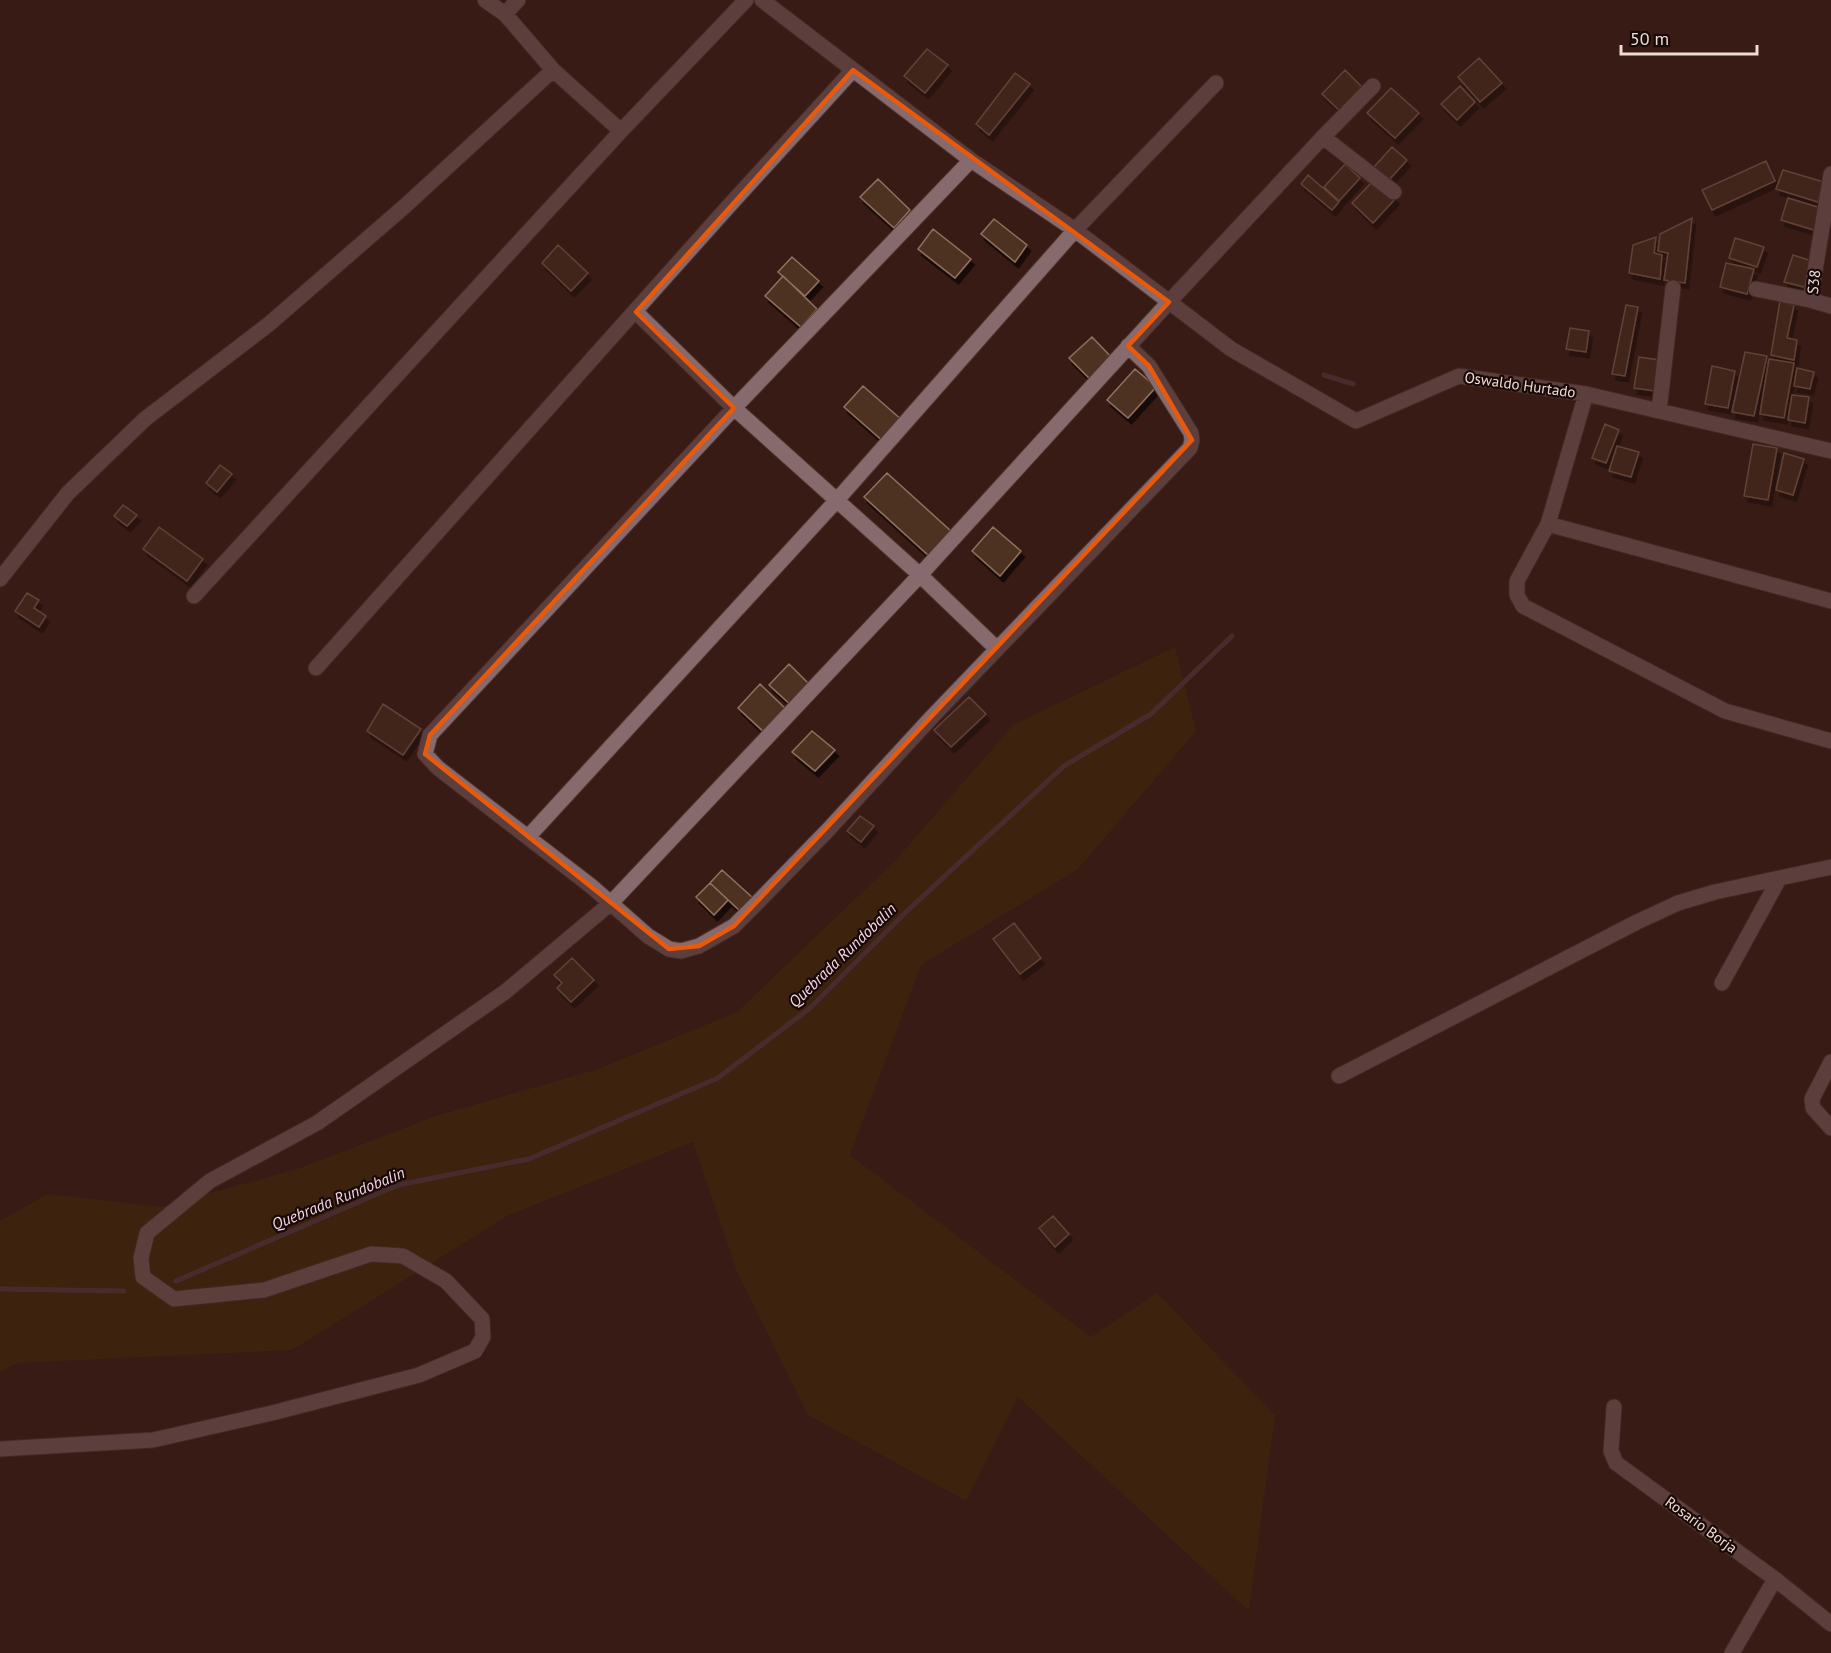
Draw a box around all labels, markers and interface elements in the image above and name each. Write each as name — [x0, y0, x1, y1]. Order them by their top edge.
scale bar — [1621, 18, 1758, 56]
text: 50 m — [1630, 27, 1669, 50]
street label: S38 — [1803, 269, 1824, 295]
street label: Oswaldo Hurtado — [1463, 367, 1577, 402]
water label: Quebrada Rundobalin — [784, 899, 900, 1011]
water label: Quebrada Rundobalin — [268, 1162, 408, 1234]
street label: Rosario Borja — [1662, 1492, 1741, 1557]

